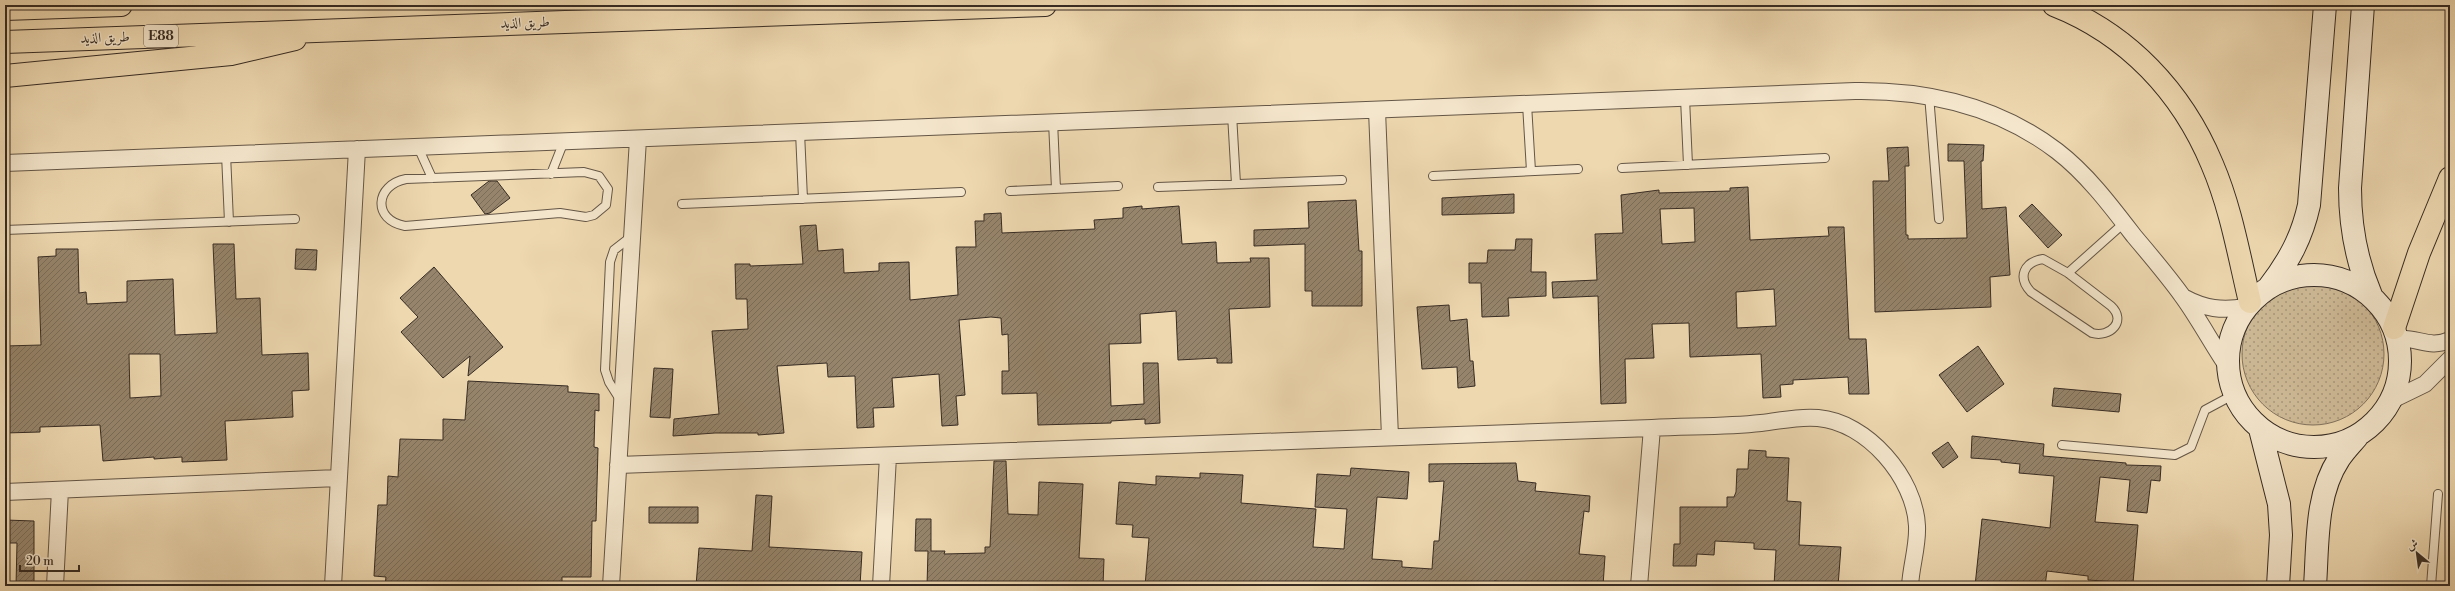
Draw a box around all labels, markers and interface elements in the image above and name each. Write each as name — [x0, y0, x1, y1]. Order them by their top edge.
street label: طريق الذيد — [500, 13, 550, 33]
road number: E88 — [144, 25, 178, 47]
street label: طريق الذيد — [80, 28, 130, 48]
north arrow — [2397, 533, 2437, 573]
text: ش — [2404, 536, 2421, 554]
scale bar — [20, 547, 79, 573]
text: 20 m — [26, 554, 54, 569]

